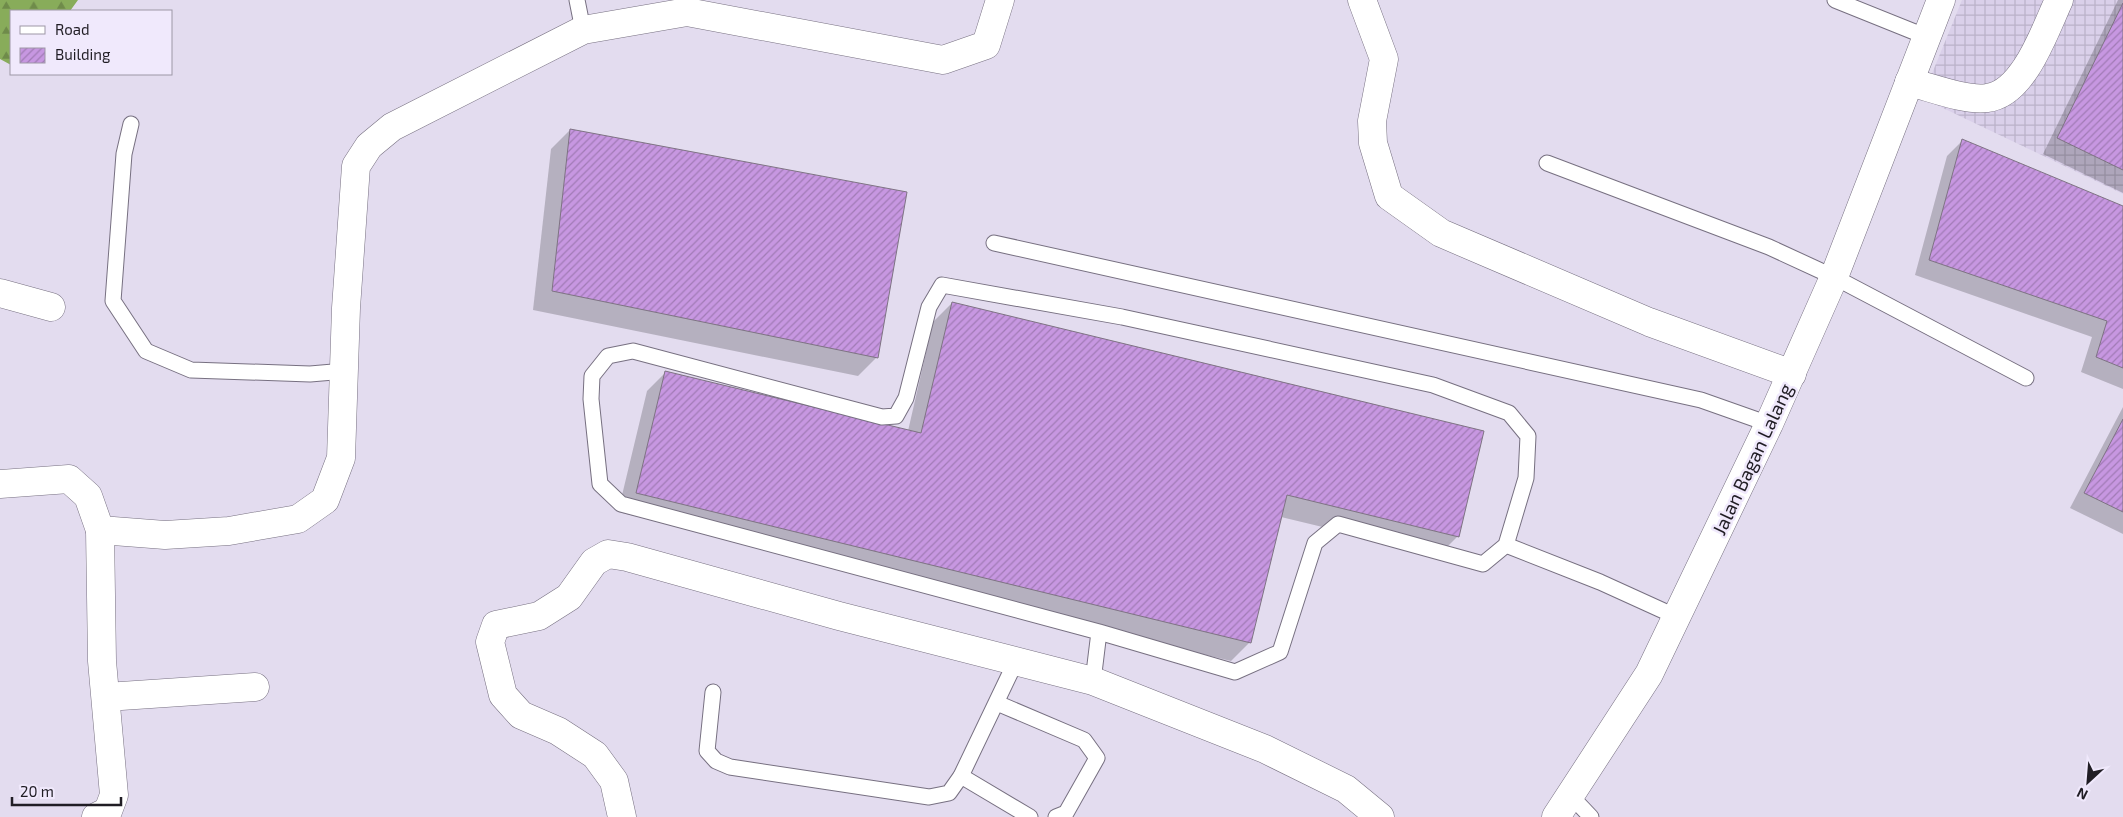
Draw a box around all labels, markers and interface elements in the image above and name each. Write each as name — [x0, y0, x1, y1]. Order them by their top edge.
legend — [10, 10, 172, 75]
text: Road — [55, 20, 90, 38]
text: Building — [55, 45, 111, 63]
street label: Jalan Bagan Lalang — [1707, 379, 1797, 538]
north arrow — [2063, 757, 2113, 807]
scale bar — [12, 774, 121, 806]
text: 20 m — [20, 782, 54, 800]
text: N — [2074, 784, 2090, 804]

